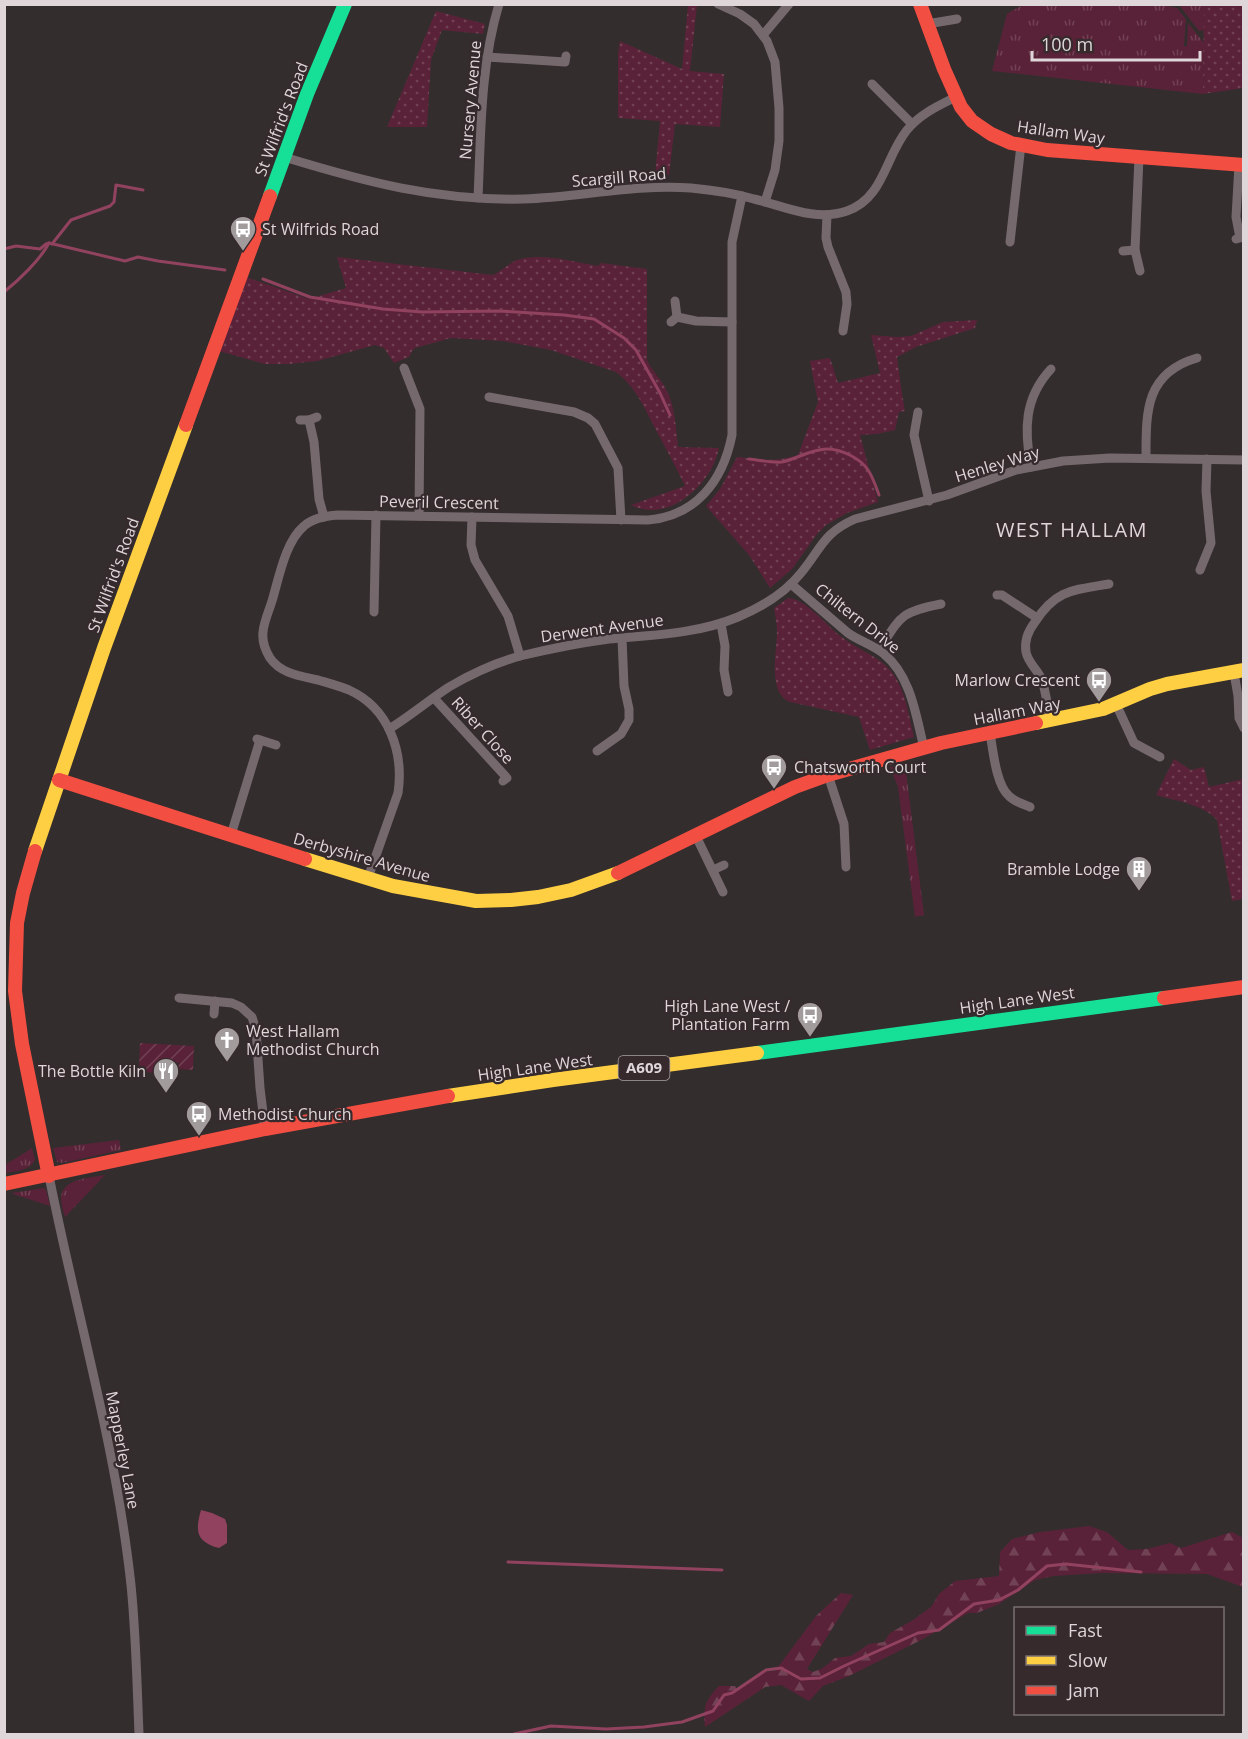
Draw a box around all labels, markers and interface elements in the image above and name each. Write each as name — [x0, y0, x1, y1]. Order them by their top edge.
scale bar — [1032, 24, 1200, 62]
text: 100 m — [1041, 32, 1093, 56]
street label: Nursery Avenue — [454, 40, 486, 160]
street label: St Wilfrid's Road — [249, 59, 313, 179]
street label: Hallam Way — [1016, 115, 1107, 149]
street label: Scargill Road — [571, 162, 667, 192]
bus stop icon: St Wilfrids Road — [228, 214, 258, 252]
place label: St Wilfrids Road — [262, 218, 379, 240]
street label: Henley Way — [952, 440, 1043, 487]
street label: Peveril Crescent — [379, 490, 499, 514]
street label: St Wilfrid's Road — [82, 515, 144, 635]
district label: WEST HALLAM — [996, 516, 1148, 543]
street label: Chiltern Drive — [811, 578, 905, 658]
street label: Derwent Avenue — [539, 608, 665, 648]
bus stop icon: Marlow Crescent — [1084, 665, 1114, 703]
place label: Marlow Crescent — [955, 669, 1080, 691]
street label: Riber Close — [447, 692, 519, 768]
street label: Hallam Way — [972, 692, 1063, 730]
bus stop icon: Chatsworth Court — [759, 752, 789, 790]
place label: Chatsworth Court — [794, 756, 926, 778]
street label: Derbyshire Avenue — [291, 827, 433, 887]
building icon: Bramble Lodge — [1124, 854, 1154, 892]
place label: Bramble Lodge — [1007, 858, 1120, 880]
street label: High Lane West — [958, 981, 1076, 1019]
place label: High Lane West / Plantation Farm — [664, 995, 790, 1035]
bus stop icon: High Lane West / Plantation Farm — [795, 1000, 825, 1038]
place label: West Hallam Methodist Church — [246, 1020, 380, 1060]
church icon: West Hallam Methodist Church — [212, 1025, 242, 1063]
street label: High Lane West — [476, 1048, 594, 1086]
restaurant icon: The Bottle Kiln — [151, 1056, 181, 1094]
road number: A609 — [618, 1056, 670, 1080]
place label: The Bottle Kiln — [38, 1060, 146, 1082]
bus stop icon: Methodist Church — [184, 1099, 214, 1137]
place label: Methodist Church — [218, 1103, 352, 1125]
street label: Mapperley Lane — [101, 1389, 145, 1511]
legend — [1014, 1607, 1224, 1715]
text: Fast — [1068, 1618, 1102, 1642]
text: Slow — [1068, 1648, 1107, 1672]
text: Jam — [1066, 1678, 1100, 1702]

